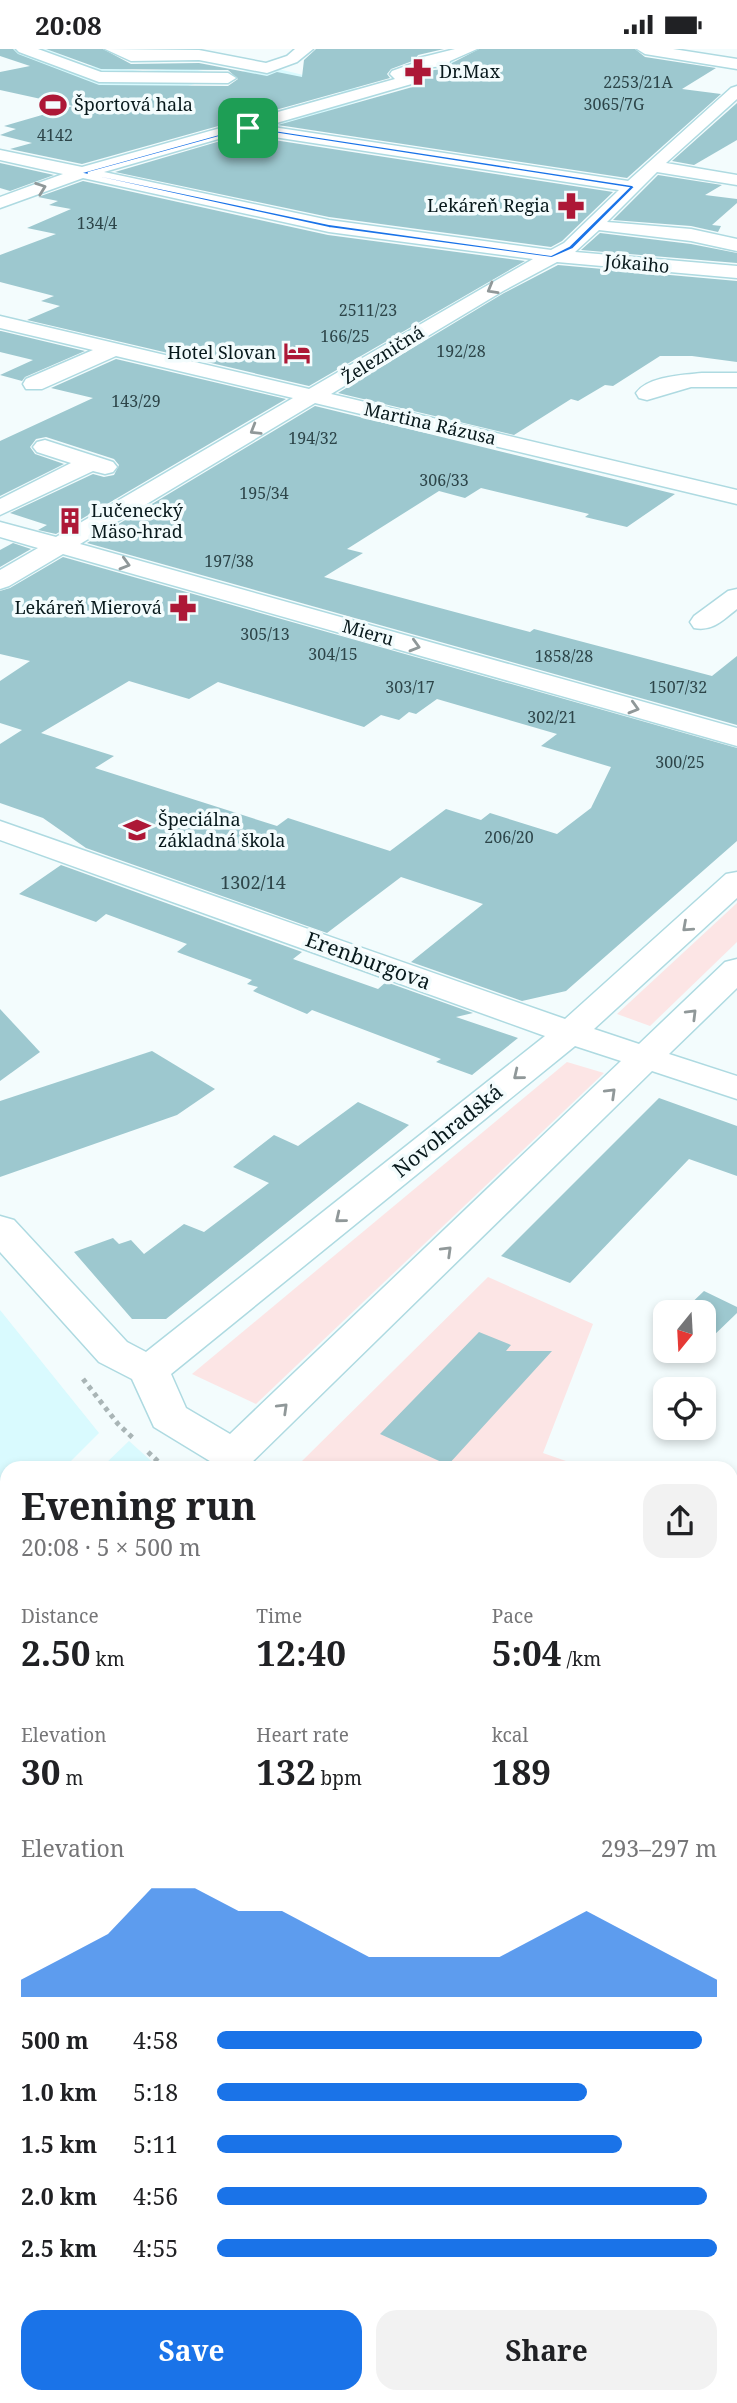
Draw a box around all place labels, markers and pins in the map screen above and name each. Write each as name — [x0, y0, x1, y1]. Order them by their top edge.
pharmacy icon: Dr.Max — [403, 57, 433, 87]
place label: Dr.Max — [439, 59, 501, 83]
sports icon: Športová hala — [38, 90, 68, 120]
place label: Športová hala — [74, 92, 193, 116]
pin — [218, 98, 278, 158]
pharmacy icon: Lekáreň Regia — [556, 191, 586, 221]
place label: Lekáreň Regia — [427, 193, 550, 217]
hotel icon: Hotel Slovan — [282, 338, 312, 368]
place label: Hotel Slovan — [167, 340, 276, 364]
place label: Lučenecký Mäso-hrad — [91, 498, 184, 543]
building icon: Lučenecký Mäso-hrad — [55, 506, 85, 536]
pharmacy icon: Lekáreň Mierová — [168, 593, 198, 623]
place label: Lekáreň Mierová — [14, 595, 162, 619]
place label: Špeciálna základná škola — [158, 807, 285, 852]
school or university icon: Špeciálna základná škola — [122, 815, 152, 845]

